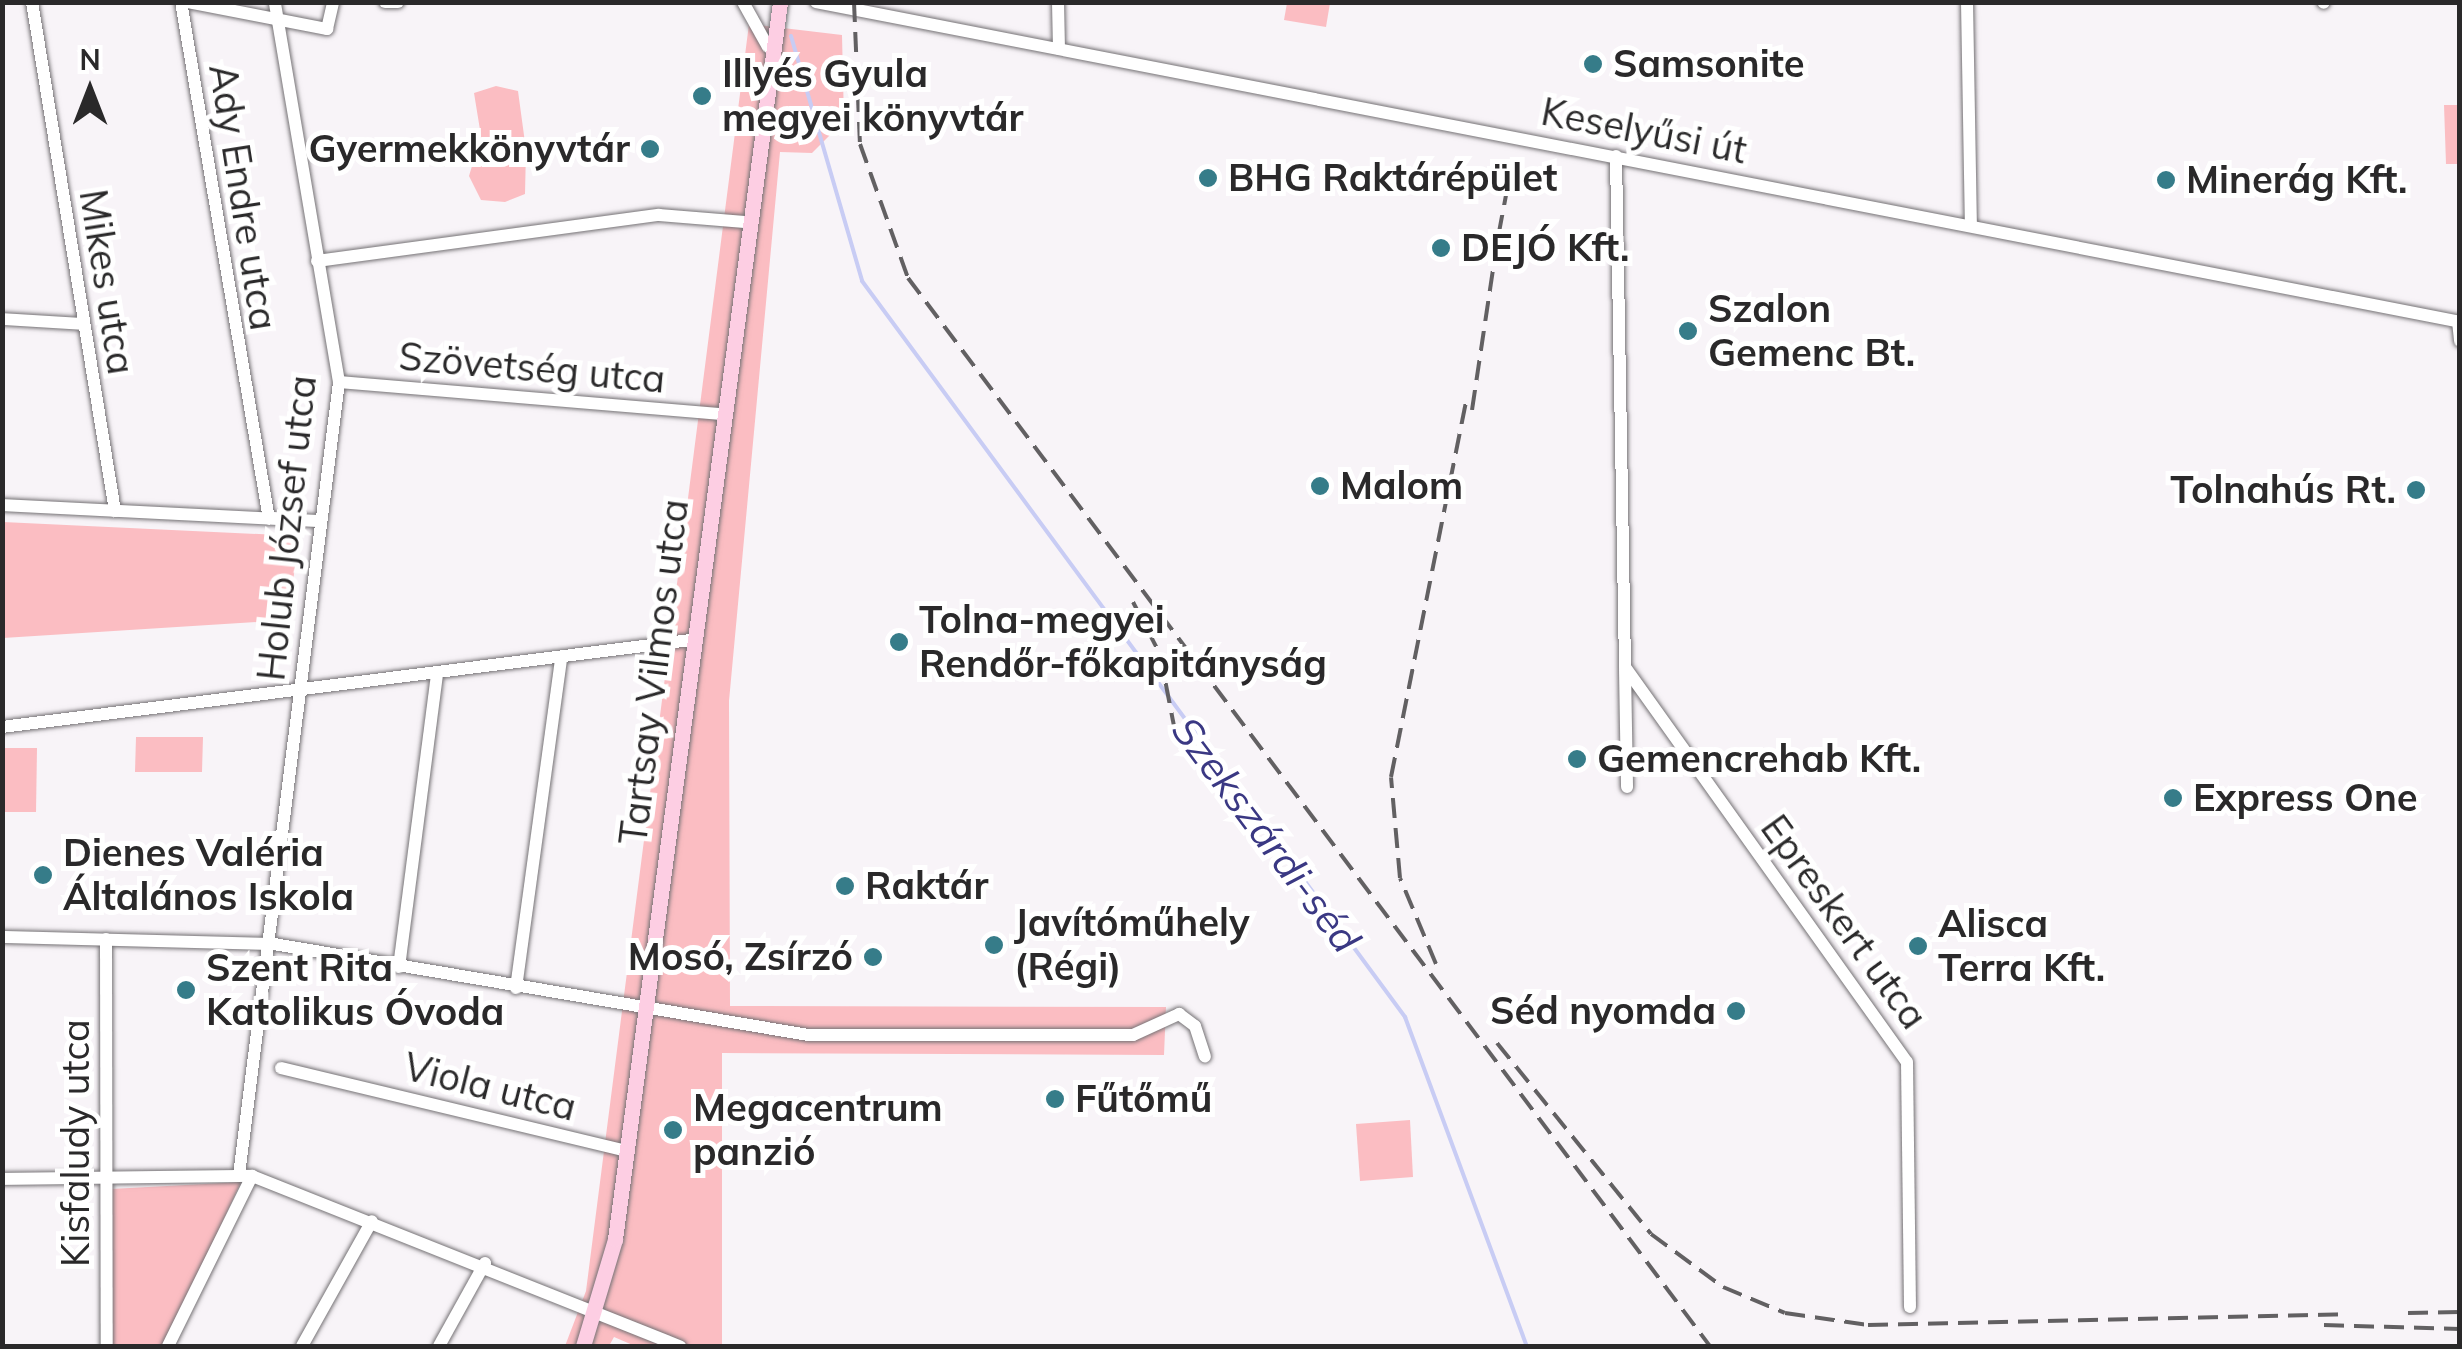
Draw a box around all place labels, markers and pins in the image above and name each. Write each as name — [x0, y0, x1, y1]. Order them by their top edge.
place label: Samsonite — [1613, 41, 1805, 87]
place label: Illyés Gyula megyei könyvtár — [722, 51, 1023, 140]
marker: Samsonite — [1582, 53, 1604, 75]
marker: Illyés Gyula megyei könyvtár — [691, 85, 713, 107]
place label: Gyermekkönyvtár — [308, 126, 630, 172]
marker: Gyermekkönyvtár — [639, 138, 661, 160]
place label: BHG Raktárépület — [1228, 155, 1557, 201]
place label: Minerág Kft. — [2186, 157, 2408, 203]
marker: BHG Raktárépület — [1197, 167, 1219, 189]
marker: Minerág Kft. — [2155, 169, 2177, 191]
place label: DEJÓ Kft. — [1461, 225, 1629, 271]
marker: DEJÓ Kft. — [1430, 237, 1452, 259]
place label: Szalon Gemenc Bt. — [1708, 286, 1915, 376]
marker: Szalon Gemenc Bt. — [1677, 320, 1699, 342]
place label: Malom — [1340, 463, 1463, 509]
place label: Tolnahús Rt. — [2170, 467, 2396, 513]
marker: Malom — [1309, 475, 1331, 497]
marker: Tolnahús Rt. — [2405, 479, 2427, 501]
place label: Tolna-megyei Rendőr-főkapitányság — [919, 597, 1327, 686]
marker: Tolna-megyei Rendőr-főkapitányság — [888, 631, 910, 653]
place label: Gemencrehab Kft. — [1597, 736, 1921, 782]
marker: Gemencrehab Kft. — [1566, 748, 1588, 770]
place label: Express One — [2193, 775, 2418, 821]
marker: Express One — [2162, 787, 2184, 809]
place label: Dienes Valéria Általános Iskola — [63, 830, 354, 919]
place label: Raktár — [865, 863, 988, 909]
marker: Dienes Valéria Általános Iskola — [32, 864, 54, 886]
marker: Raktár — [834, 875, 856, 897]
place label: Javítóműhely (Régi) — [1014, 900, 1250, 989]
place label: Alisca Terra Kft. — [1938, 901, 2105, 991]
place label: Mosó, Zsírzó — [628, 934, 853, 980]
marker: Javítóműhely (Régi) — [983, 934, 1005, 956]
marker: Alisca Terra Kft. — [1907, 935, 1929, 957]
place label: Szent Rita Katolikus Óvoda — [206, 945, 504, 1034]
marker: Mosó, Zsírzó — [862, 946, 884, 968]
marker: Szent Rita Katolikus Óvoda — [175, 979, 197, 1001]
place label: Séd nyomda — [1490, 988, 1716, 1034]
marker: Séd nyomda — [1725, 1000, 1747, 1022]
place label: Fűtőmű — [1075, 1076, 1212, 1122]
place label: Megacentrum panzió — [693, 1085, 943, 1174]
marker: Fűtőmű — [1044, 1088, 1066, 1110]
marker: Megacentrum panzió — [662, 1119, 684, 1141]

